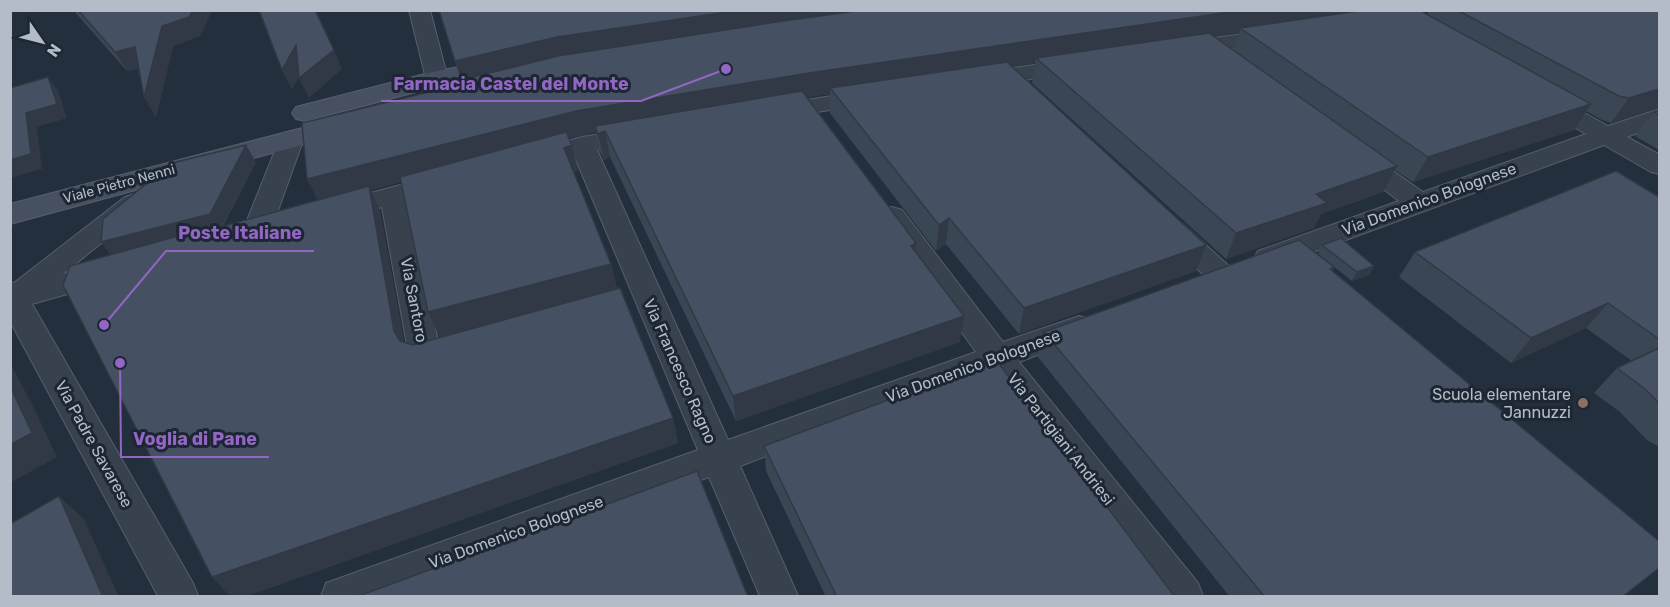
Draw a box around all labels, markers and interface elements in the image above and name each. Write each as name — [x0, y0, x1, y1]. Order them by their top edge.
north arrow — [12, 12, 72, 72]
text: N — [43, 40, 65, 60]
callout: Farmacia Castel del Monte — [381, 65, 641, 101]
text: Farmacia Castel del Monte — [393, 73, 629, 95]
street label: Via Domenico Bolognese — [1339, 159, 1519, 239]
street label: Viale Pietro Nenni — [61, 161, 177, 207]
callout: Poste Italiane — [166, 215, 314, 251]
text: Poste Italiane — [178, 222, 302, 244]
street label: Via Santoro — [396, 256, 432, 344]
street label: Via Francesco Ragno — [640, 296, 720, 446]
street label: Via Domenico Bolognese — [883, 326, 1063, 406]
street label: Via Partigiani Andriesi — [1004, 369, 1118, 509]
street label: Via Padre Savarese — [51, 377, 137, 511]
place label: Scuola elementare Jannuzzi — [1432, 385, 1571, 422]
marker: Scuola elementare Jannuzzi — [1576, 396, 1590, 410]
callout: Voglia di Pane — [121, 421, 269, 457]
text: Voglia di Pane — [133, 428, 257, 450]
street label: Via Domenico Bolognese — [426, 492, 606, 572]

